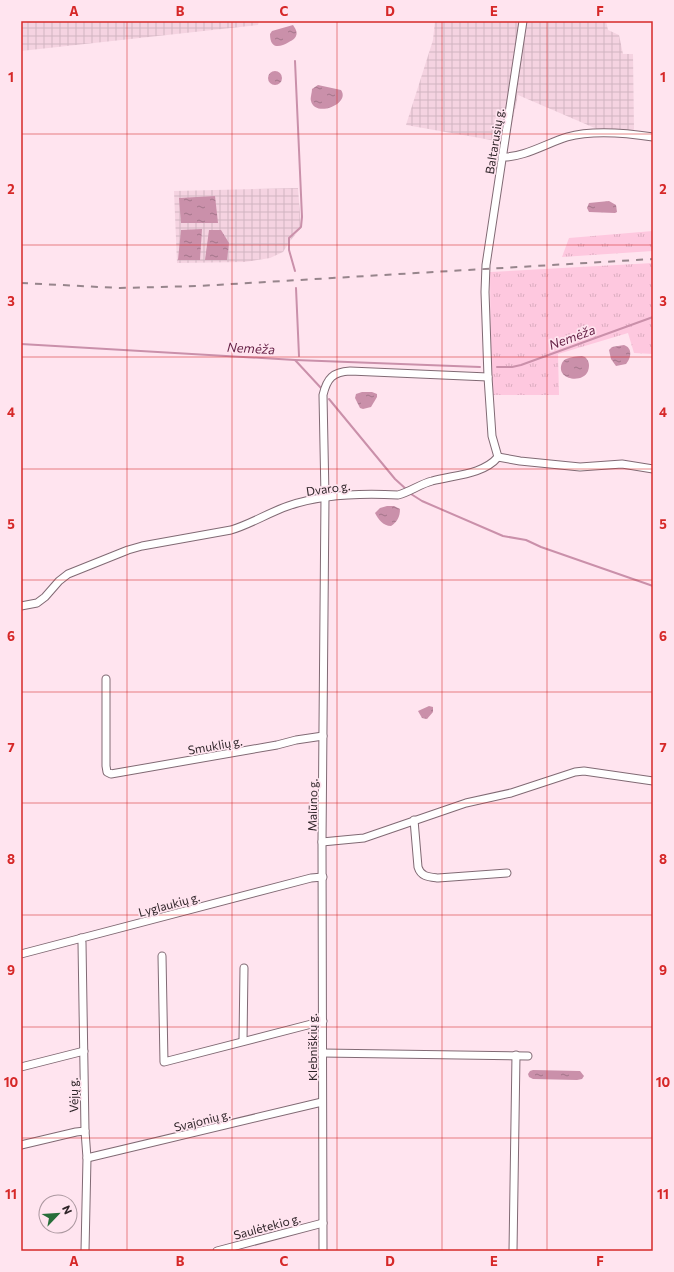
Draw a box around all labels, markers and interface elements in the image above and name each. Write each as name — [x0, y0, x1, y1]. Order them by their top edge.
text: A — [69, 3, 79, 19]
text: B — [176, 3, 185, 19]
text: C — [280, 3, 289, 19]
text: D — [385, 3, 395, 19]
text: E — [490, 3, 498, 19]
text: F — [596, 3, 604, 19]
text: 1 — [8, 69, 14, 85]
text: 1 — [660, 69, 666, 85]
street label: Baltarusių g. — [482, 107, 506, 175]
text: 2 — [7, 181, 15, 197]
text: 2 — [659, 181, 667, 197]
text: 3 — [7, 293, 15, 309]
text: 3 — [659, 293, 667, 309]
water label: Nemėža — [547, 321, 598, 353]
water label: Nemėža — [227, 339, 276, 357]
text: 4 — [7, 404, 15, 420]
text: 4 — [659, 404, 667, 420]
street label: Dvaro g. — [305, 478, 351, 498]
text: 5 — [7, 516, 15, 532]
text: 5 — [659, 516, 667, 532]
text: 6 — [7, 628, 15, 644]
text: 6 — [659, 628, 667, 644]
street label: Smuklių g. — [187, 733, 244, 757]
text: 7 — [7, 739, 15, 755]
text: 7 — [659, 739, 667, 755]
street label: Malūno g. — [305, 778, 319, 832]
text: 8 — [7, 851, 15, 867]
text: 8 — [659, 851, 667, 867]
street label: Lyglaukių g. — [137, 889, 201, 919]
text: 9 — [7, 962, 15, 978]
text: 9 — [659, 962, 667, 978]
street label: Klebniškių g. — [305, 1013, 319, 1081]
text: 10 — [4, 1074, 19, 1090]
text: 10 — [656, 1074, 671, 1090]
street label: Vėjų g. — [66, 1077, 80, 1113]
street label: Svajonių g. — [172, 1106, 232, 1134]
text: 11 — [5, 1186, 17, 1202]
text: 11 — [657, 1186, 669, 1202]
north arrow — [38, 1194, 78, 1234]
text: N — [60, 1203, 75, 1216]
street label: Saulėtekio g. — [232, 1210, 302, 1242]
text: A — [69, 1253, 79, 1269]
text: B — [176, 1253, 185, 1269]
text: C — [280, 1253, 289, 1269]
text: D — [385, 1253, 395, 1269]
text: E — [490, 1253, 498, 1269]
text: F — [596, 1253, 604, 1269]

